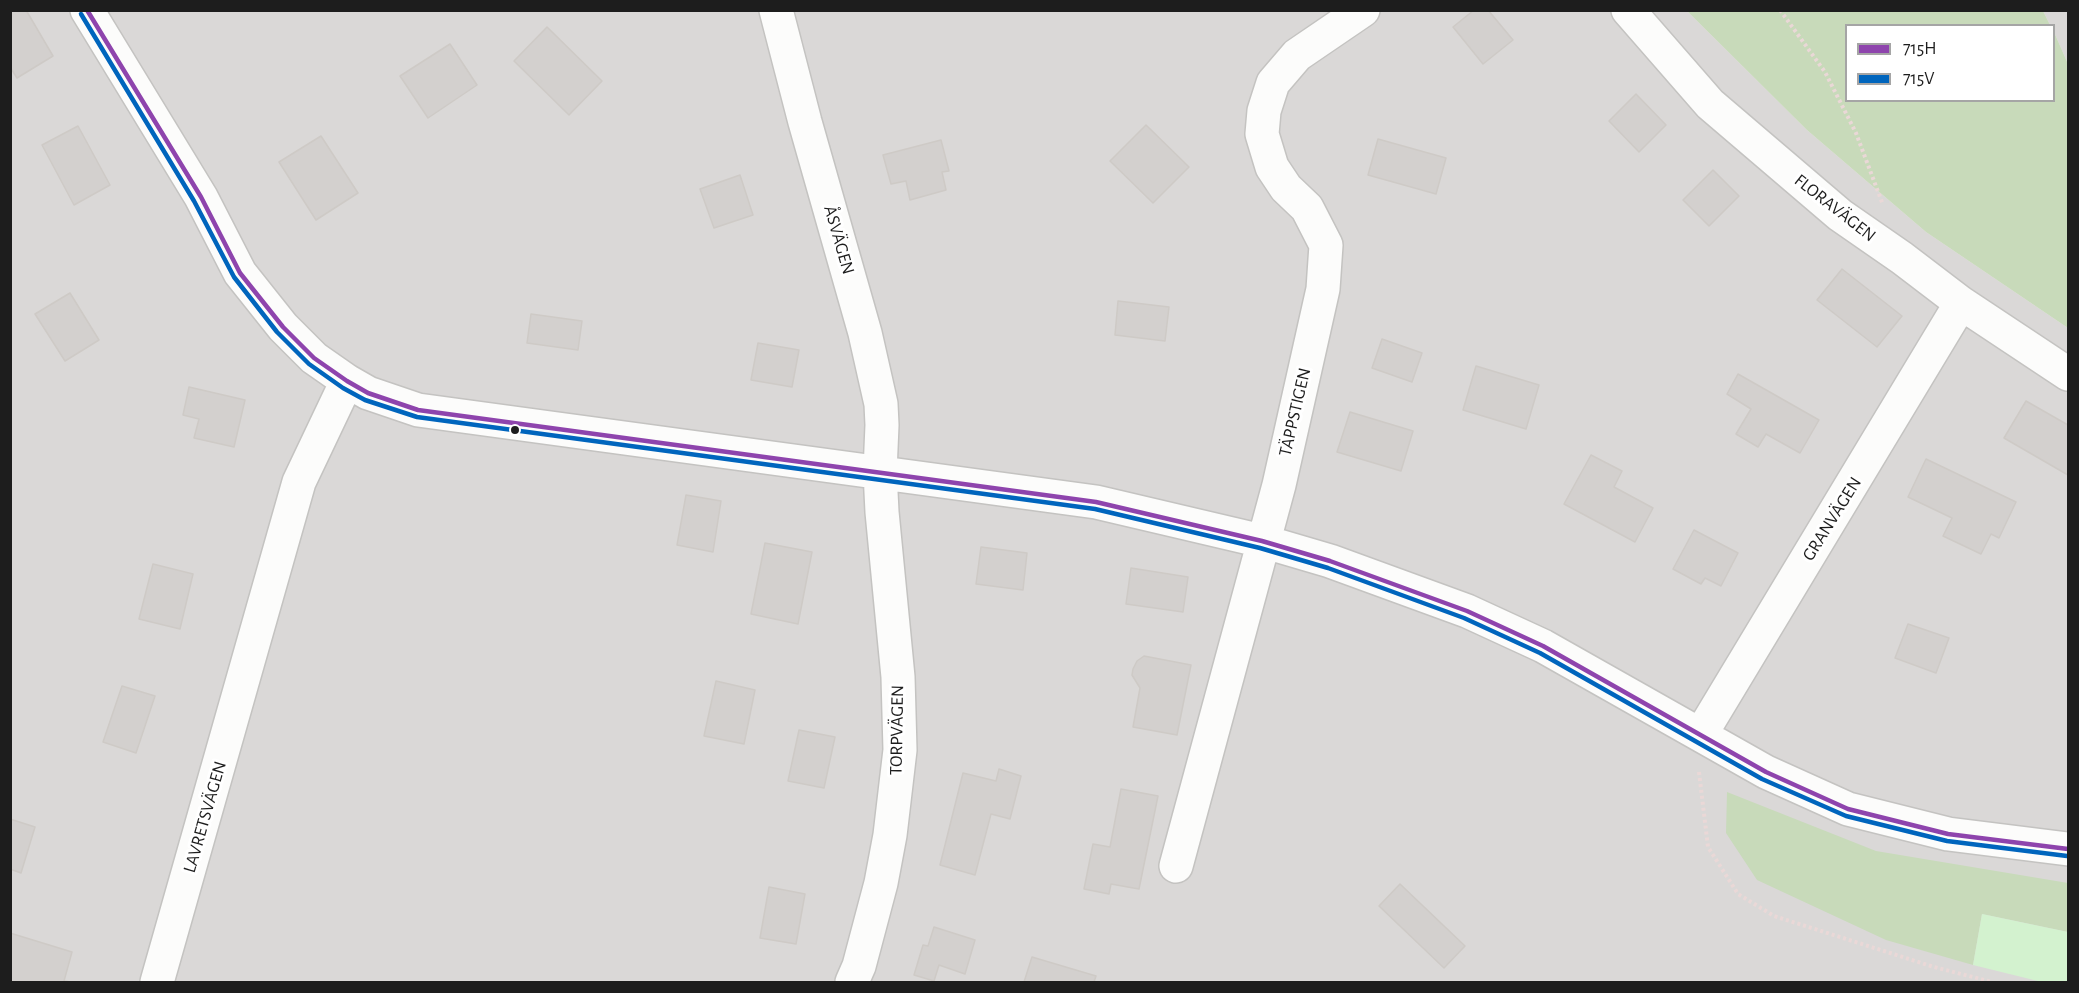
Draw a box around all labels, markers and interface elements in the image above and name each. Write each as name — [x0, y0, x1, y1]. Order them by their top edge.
legend — [1845, 24, 2055, 102]
text: 715H — [1903, 40, 1937, 58]
text: 715V — [1903, 70, 1934, 88]
street label: FLORAVÄGEN — [1790, 169, 1880, 247]
street label: ÅSVÄGEN — [819, 203, 859, 277]
street label: TÄPPSTIGEN — [1274, 366, 1316, 458]
unlabelled marker — [509, 424, 521, 436]
street label: GRANVÄGEN — [1798, 473, 1866, 565]
street label: TORPVÄGEN — [885, 685, 909, 775]
street label: LAVRETSVÄGEN — [179, 759, 231, 875]

